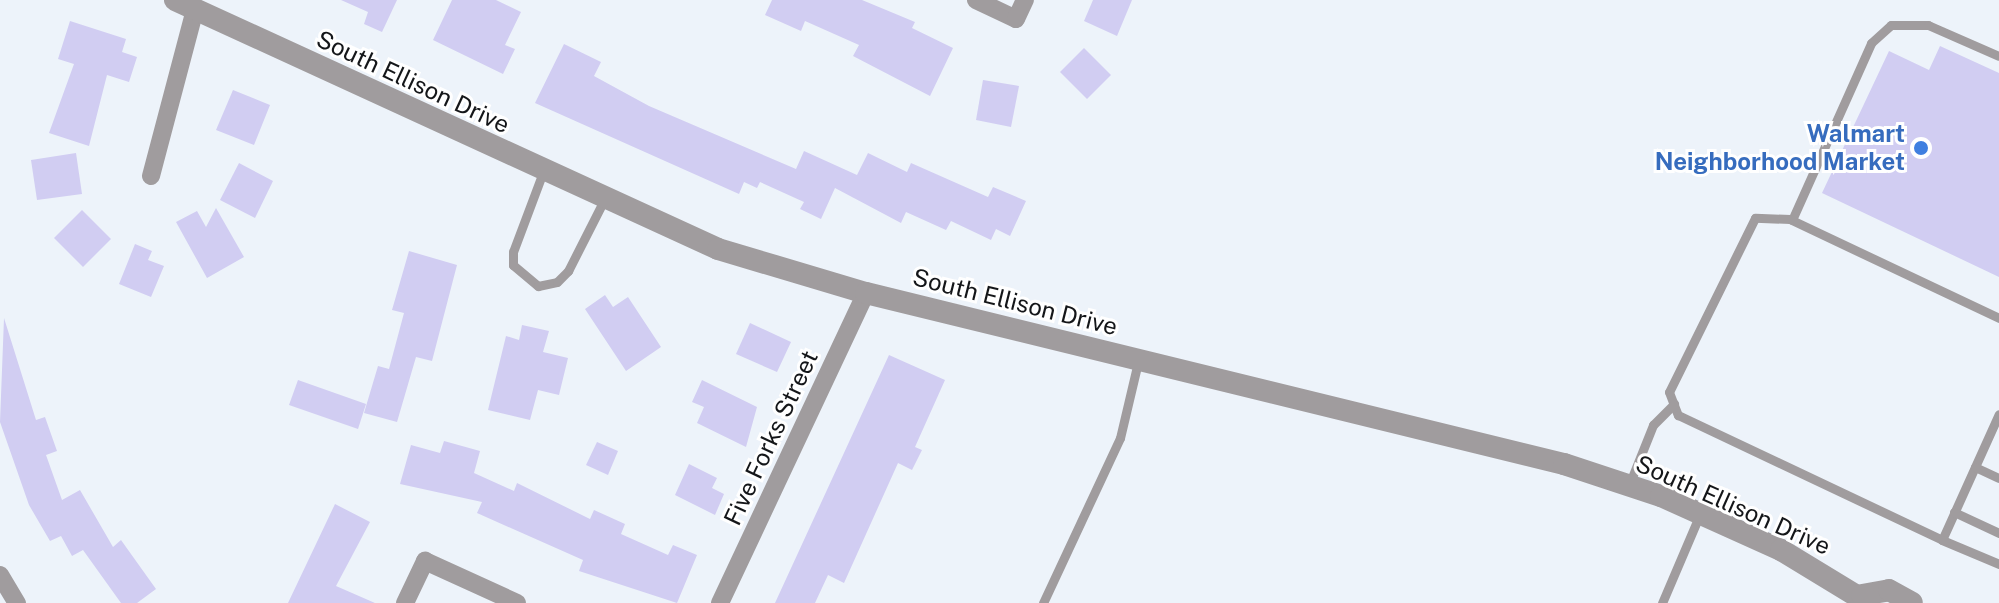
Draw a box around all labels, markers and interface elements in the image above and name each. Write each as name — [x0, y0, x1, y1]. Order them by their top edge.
street label: South Ellison Drive — [312, 25, 514, 139]
place label: Walmart Neighborhood Market — [1655, 120, 1905, 176]
marker: Walmart Neighborhood Market — [1912, 139, 1930, 157]
street label: South Ellison Drive — [910, 263, 1120, 341]
street label: Five Forks Street — [718, 346, 824, 530]
street label: South Ellison Drive — [1631, 449, 1835, 561]

